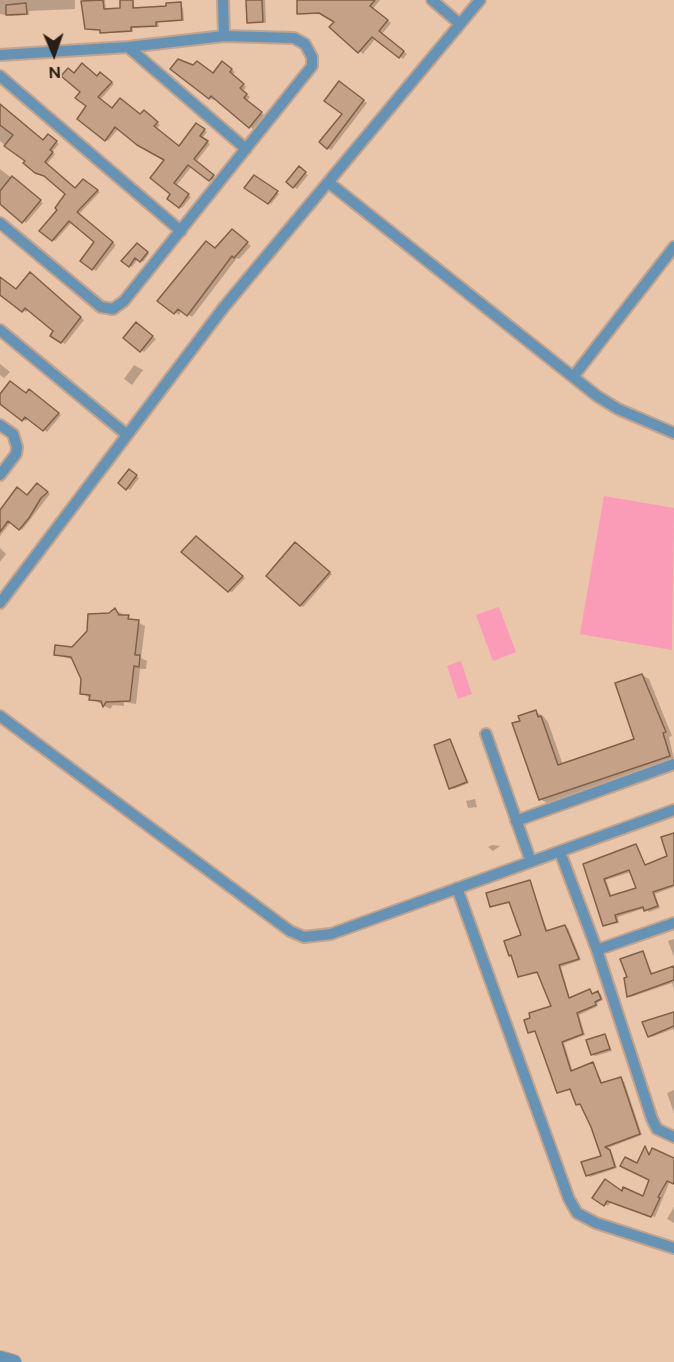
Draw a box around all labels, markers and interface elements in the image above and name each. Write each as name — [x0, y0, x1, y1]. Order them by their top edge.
north arrow — [24, 24, 84, 84]
text: N — [48, 63, 61, 82]

